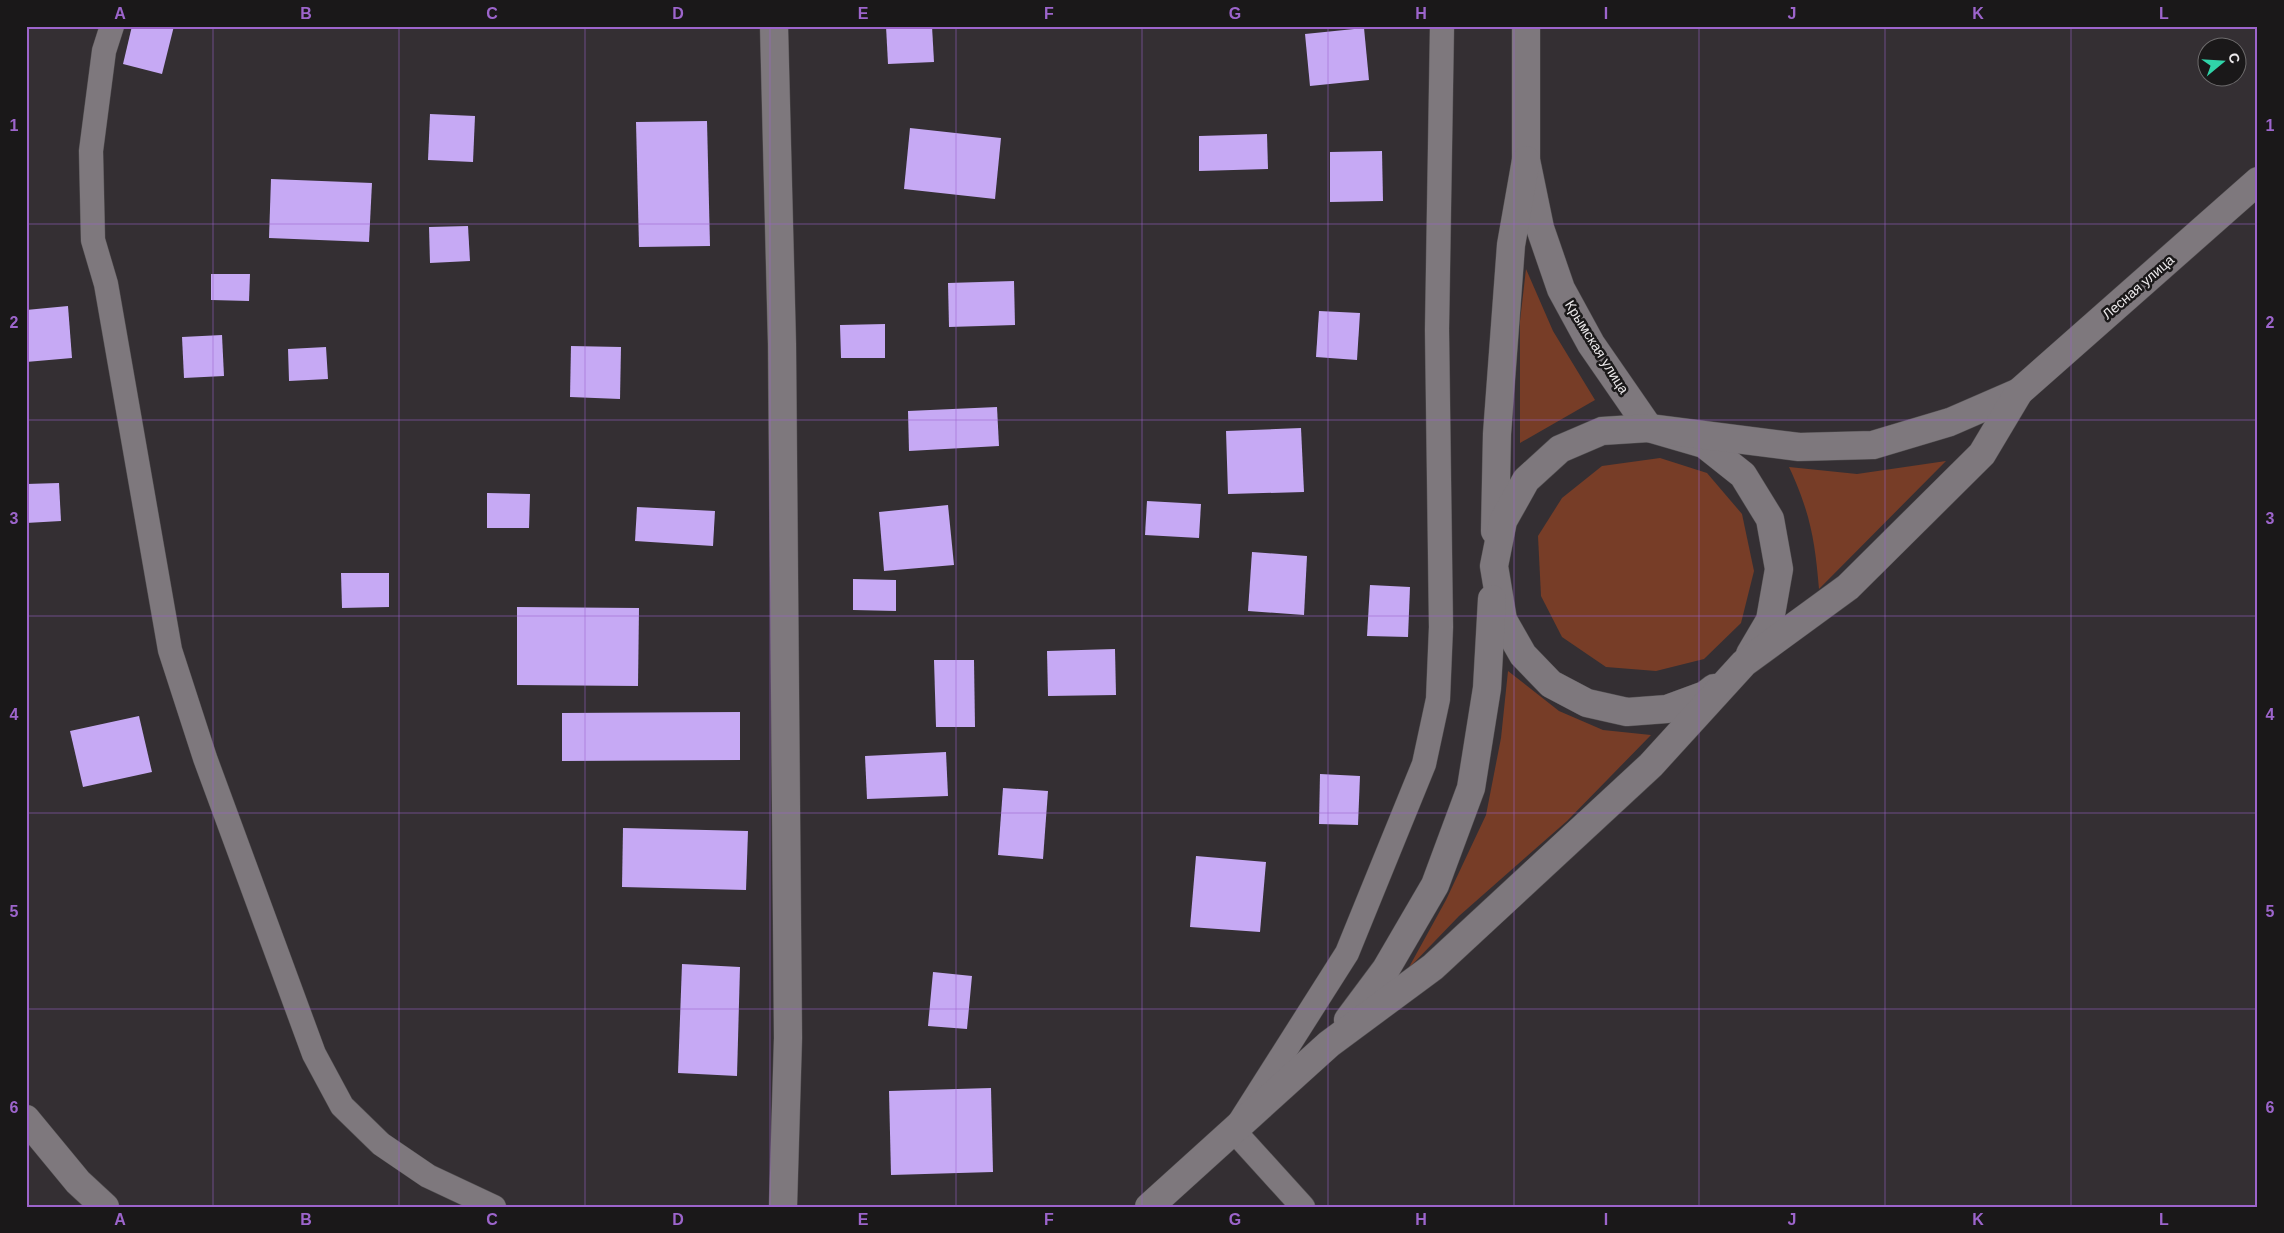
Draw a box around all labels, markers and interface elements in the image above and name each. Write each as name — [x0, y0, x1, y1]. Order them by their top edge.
text: A — [114, 5, 126, 22]
text: B — [300, 5, 312, 22]
text: C — [486, 5, 498, 22]
text: D — [672, 5, 684, 22]
text: E — [858, 5, 869, 22]
text: F — [1044, 5, 1054, 22]
text: G — [1229, 5, 1241, 22]
text: H — [1415, 5, 1427, 22]
text: I — [1604, 5, 1608, 22]
text: J — [1788, 5, 1796, 22]
text: K — [1972, 5, 1984, 22]
text: L — [2159, 5, 2169, 22]
north arrow — [2196, 38, 2246, 88]
text: С — [2225, 51, 2244, 65]
text: 1 — [10, 117, 19, 134]
text: 1 — [2266, 117, 2275, 134]
street label: Лесная улица — [2099, 251, 2177, 322]
street label: Крымская улица — [1562, 297, 1632, 397]
text: 2 — [10, 314, 19, 331]
text: 2 — [2266, 314, 2275, 331]
text: 3 — [10, 510, 19, 527]
text: 3 — [2266, 510, 2275, 527]
text: 4 — [10, 706, 19, 723]
text: 4 — [2266, 706, 2275, 723]
text: 5 — [10, 903, 19, 920]
text: 5 — [2266, 903, 2275, 920]
text: 6 — [10, 1099, 19, 1116]
text: 6 — [2266, 1099, 2275, 1116]
text: A — [114, 1211, 126, 1228]
text: B — [300, 1211, 312, 1228]
text: C — [486, 1211, 498, 1228]
text: D — [672, 1211, 684, 1228]
text: E — [858, 1211, 869, 1228]
text: F — [1044, 1211, 1054, 1228]
text: G — [1229, 1211, 1241, 1228]
text: H — [1415, 1211, 1427, 1228]
text: I — [1604, 1211, 1608, 1228]
text: J — [1788, 1211, 1796, 1228]
text: K — [1972, 1211, 1984, 1228]
text: L — [2159, 1211, 2169, 1228]

